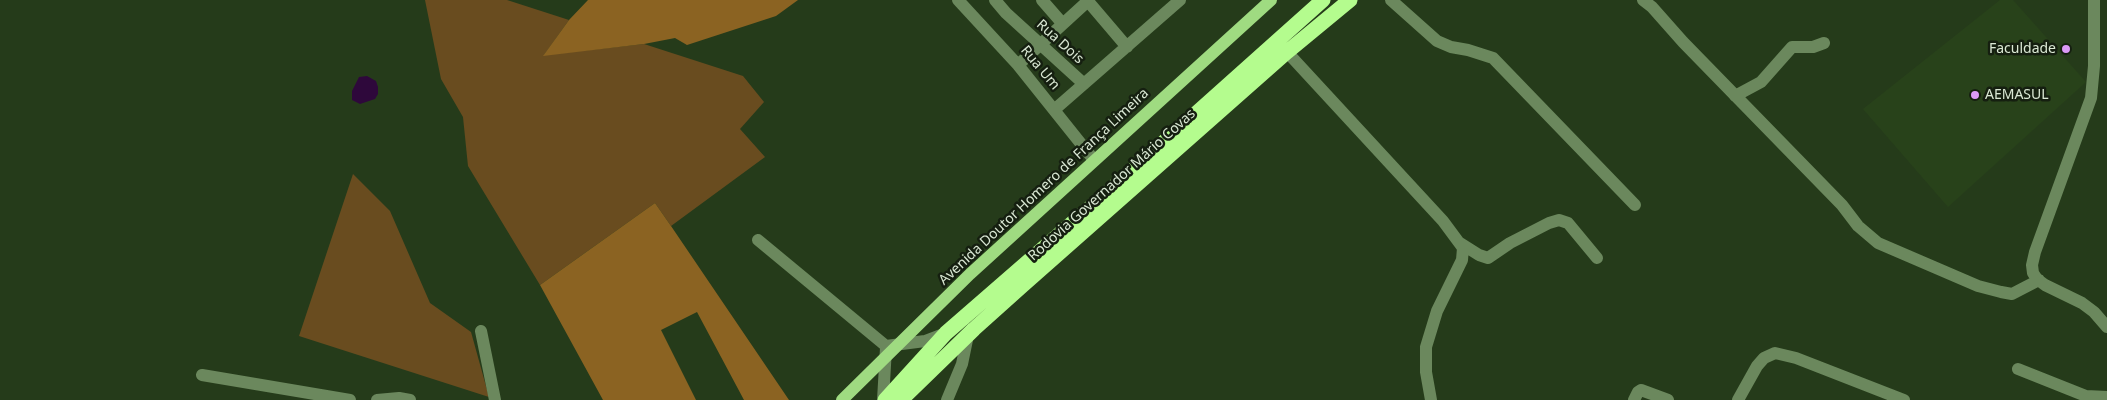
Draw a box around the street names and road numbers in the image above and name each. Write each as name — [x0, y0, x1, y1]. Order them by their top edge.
street label: Rua Dois — [1033, 16, 1087, 68]
street label: Rua Um — [1017, 43, 1063, 93]
street label: Avenida Doutor Homero de França Limeira — [936, 85, 1152, 289]
street label: Rodovia Governador Mário Covas — [1025, 105, 1199, 265]

